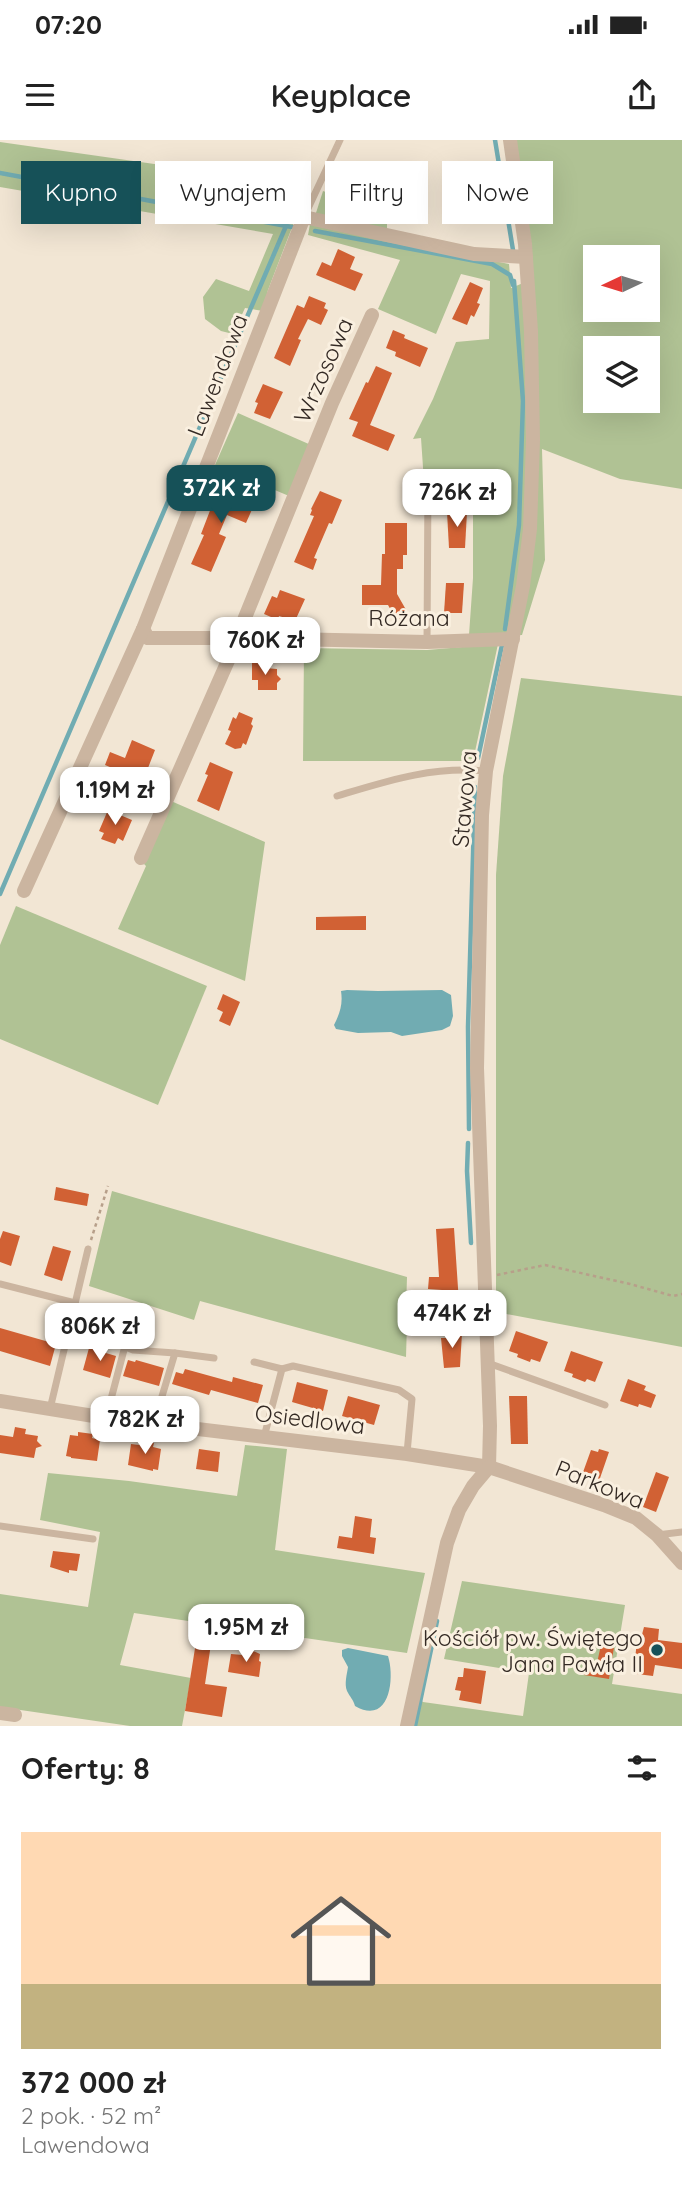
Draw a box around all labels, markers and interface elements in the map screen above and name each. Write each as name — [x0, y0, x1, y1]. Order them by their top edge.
text: 07:20 — [35, 8, 102, 41]
text: Keyplace — [271, 75, 411, 115]
icon: menu — [21, 76, 59, 114]
icon: share — [623, 76, 661, 114]
chip: Kupno — [21, 161, 141, 224]
chip: Wynajem — [155, 161, 311, 224]
chip: Filtry — [325, 161, 428, 224]
chip: Nowe — [442, 161, 553, 224]
north arrow — [583, 245, 660, 322]
map controls — [583, 245, 660, 413]
street label: Lawendowa — [180, 310, 254, 440]
street label: Wrzosowa — [287, 313, 359, 427]
button: layers — [583, 336, 660, 413]
pin: 372K zł — [156, 466, 286, 525]
pin: 726K zł — [392, 470, 522, 529]
text: 372K zł — [183, 473, 259, 502]
text: 726K zł — [418, 477, 496, 506]
street label: Różana — [368, 603, 450, 632]
pin: 760K zł — [200, 617, 330, 677]
text: 760K zł — [226, 625, 304, 654]
street label: Stawowa — [445, 749, 483, 849]
pin: 1.19M zł — [43, 768, 187, 827]
text: 1.19M zł — [76, 775, 154, 804]
pin: 474K zł — [387, 1290, 517, 1350]
text: 474K zł — [414, 1298, 490, 1327]
pin: 806K zł — [35, 1304, 165, 1363]
text: 806K zł — [61, 1311, 139, 1340]
pin: 782K zł — [80, 1396, 210, 1456]
street label: Osiedlowa — [253, 1398, 367, 1440]
text: 782K zł — [106, 1404, 184, 1433]
street label: Parkowa — [551, 1453, 649, 1515]
pin: 1.95M zł — [174, 1604, 318, 1664]
text: 1.95M zł — [204, 1612, 288, 1641]
place label: Kościół pw. Świętego Jana Pawła II — [423, 1623, 643, 1678]
marker: Kościół pw. Świętego Jana Pawła II — [649, 1642, 665, 1658]
text: Oferty: 8 — [21, 1749, 150, 1787]
icon: filters — [623, 1749, 661, 1787]
icon: home — [278, 1878, 404, 2004]
text: 372 000 zł — [21, 2063, 165, 2101]
text: 2 pok. · 52 m² — [21, 2101, 161, 2130]
text: Lawendowa — [21, 2130, 150, 2159]

